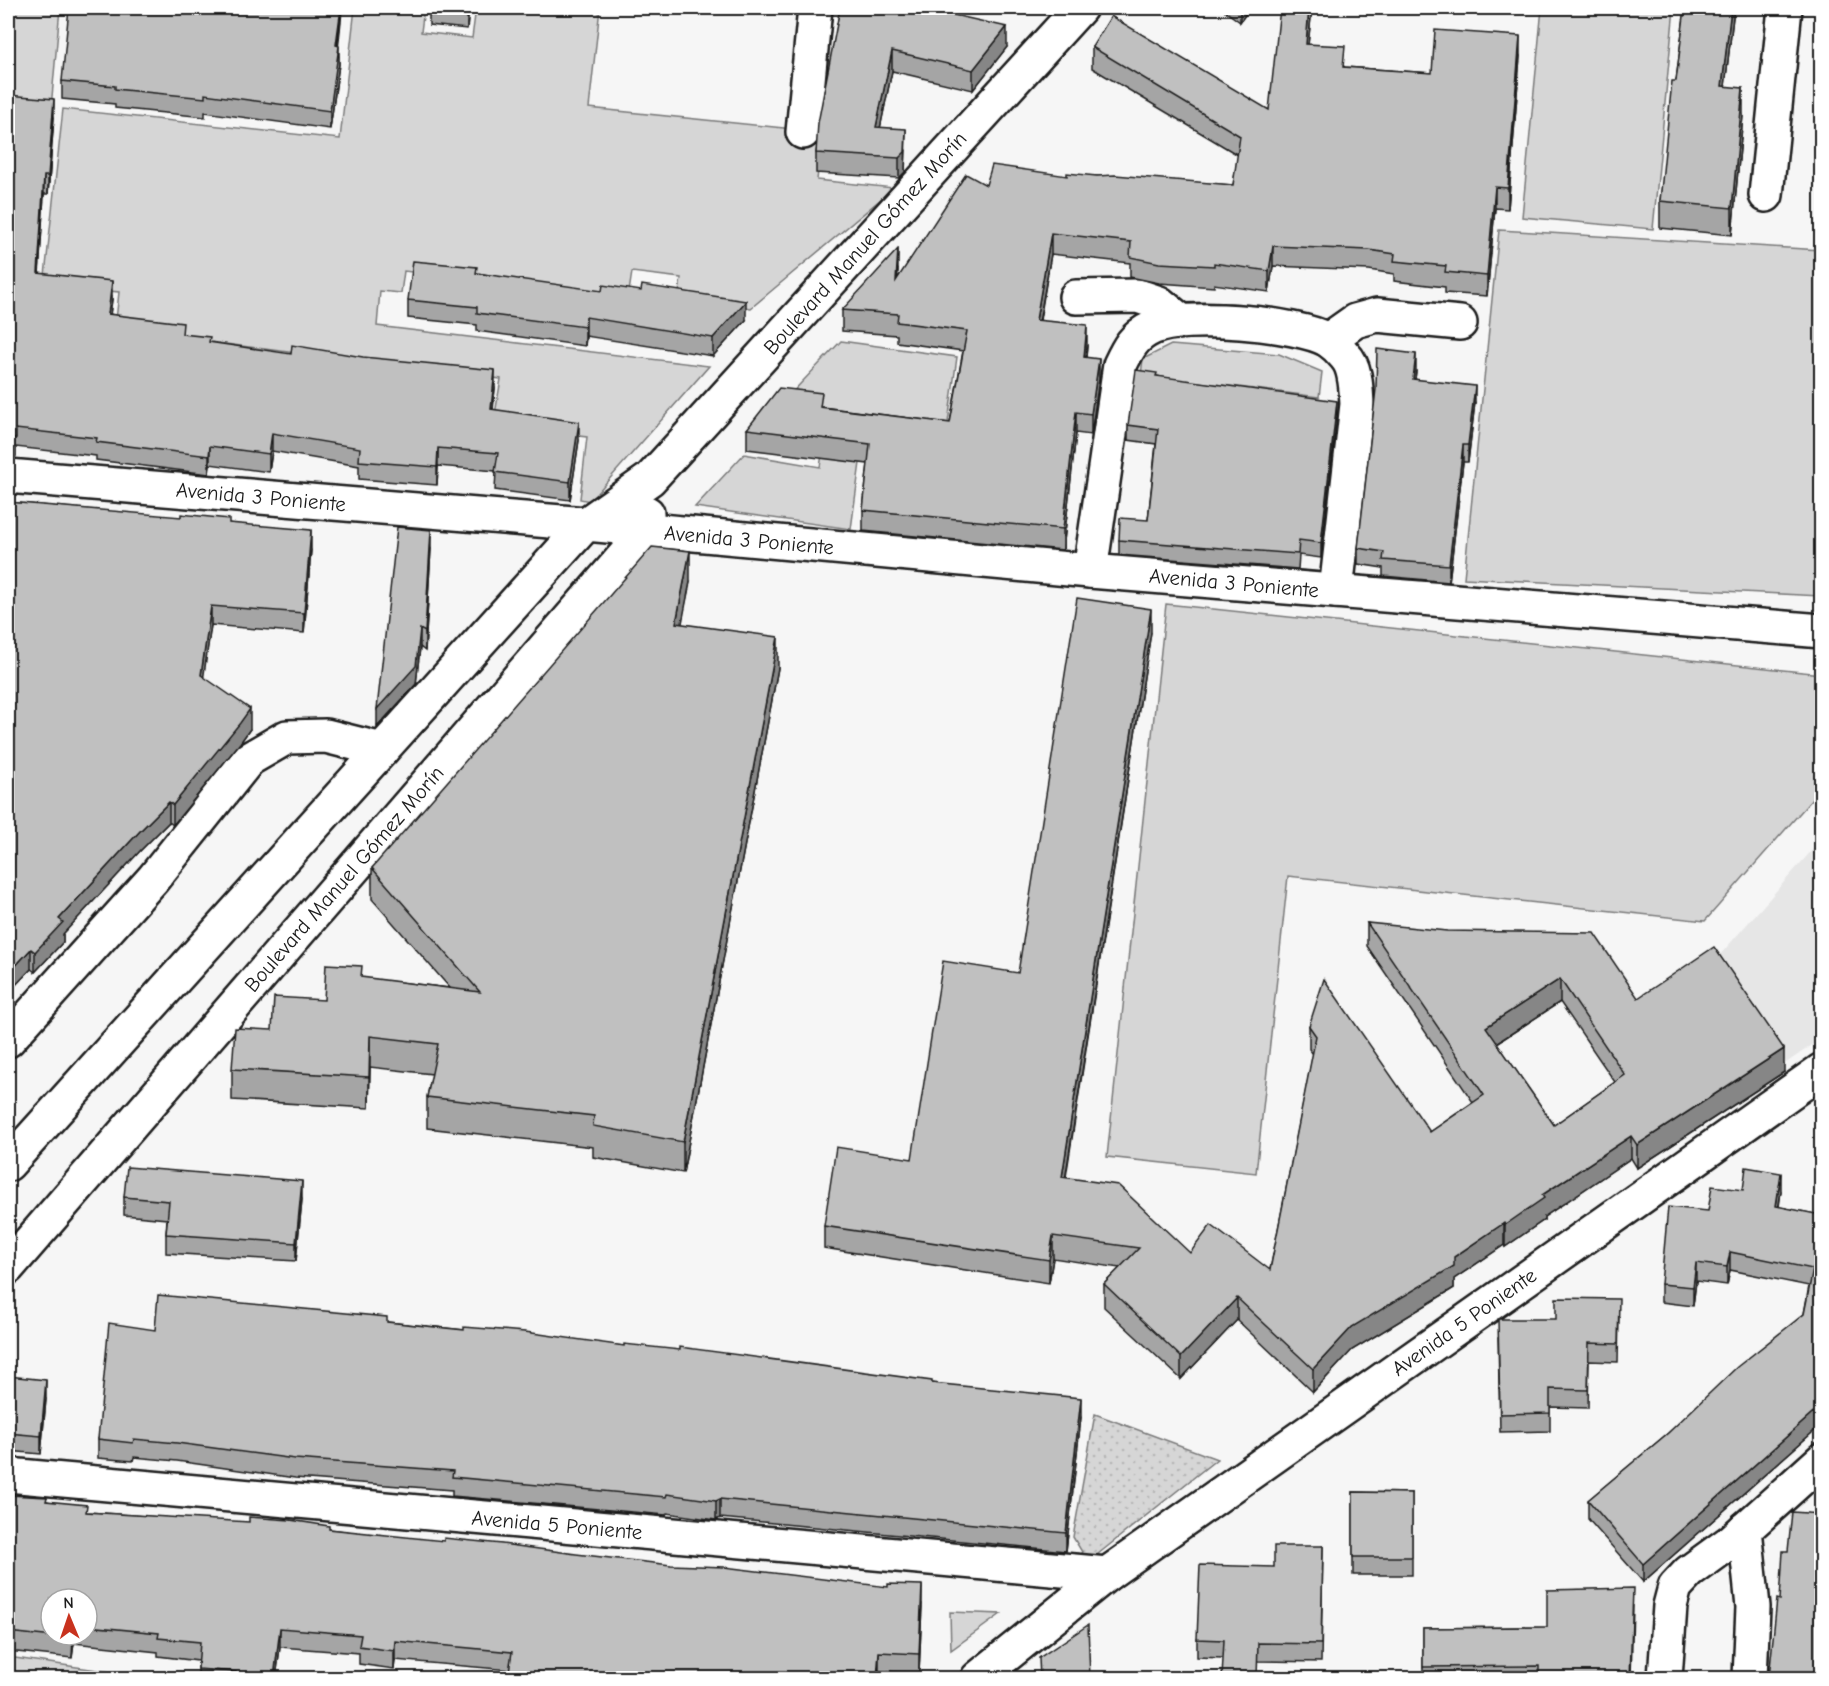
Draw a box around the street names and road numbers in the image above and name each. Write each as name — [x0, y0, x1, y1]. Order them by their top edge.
street label: Boulevard Manuel Gómez Morín — [759, 127, 971, 359]
street label: Avenida 3 Poniente — [175, 478, 347, 516]
street label: Avenida 3 Poniente — [663, 521, 835, 559]
street label: Avenida 3 Poniente — [1148, 564, 1320, 602]
street label: Boulevard Manuel Gómez Morín — [239, 761, 449, 997]
street label: Avenida 5 Poniente — [1387, 1263, 1541, 1381]
street label: Avenida 5 Poniente — [471, 1506, 643, 1544]

